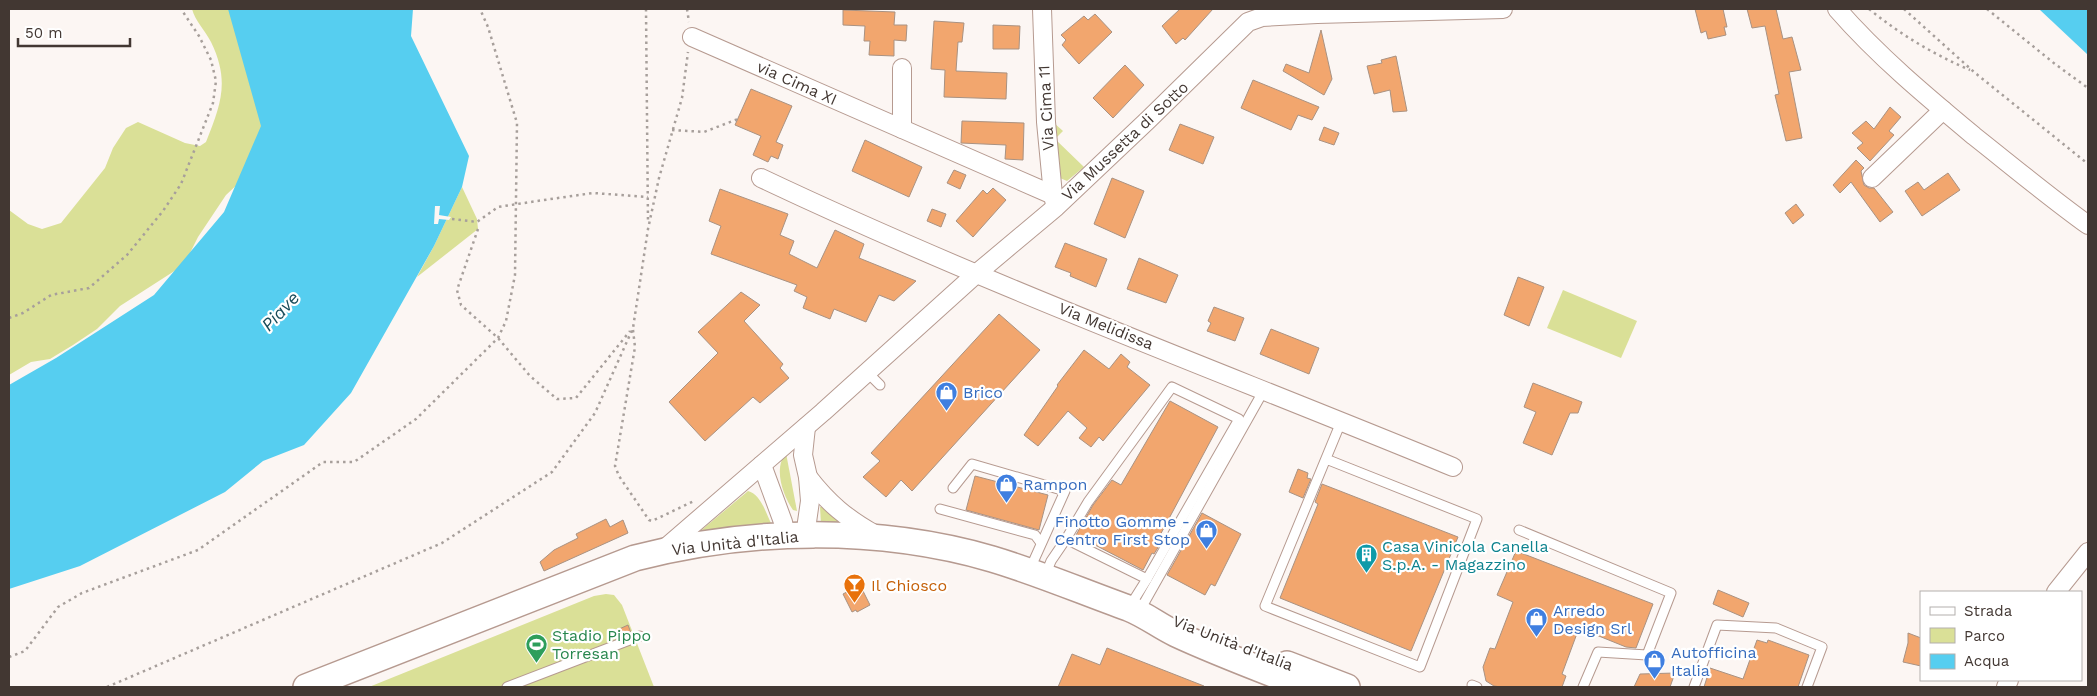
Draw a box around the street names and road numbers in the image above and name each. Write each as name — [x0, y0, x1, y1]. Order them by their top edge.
street label: via Cima XI — [754, 57, 840, 109]
street label: Via Cima 11 — [1034, 65, 1058, 151]
street label: Via Mussetta di Sotto — [1058, 77, 1192, 205]
street label: Via Melidissa — [1056, 298, 1156, 354]
street label: Via Unità d'Italia — [671, 527, 799, 559]
street label: Via Unità d'Italia — [1170, 611, 1296, 675]

